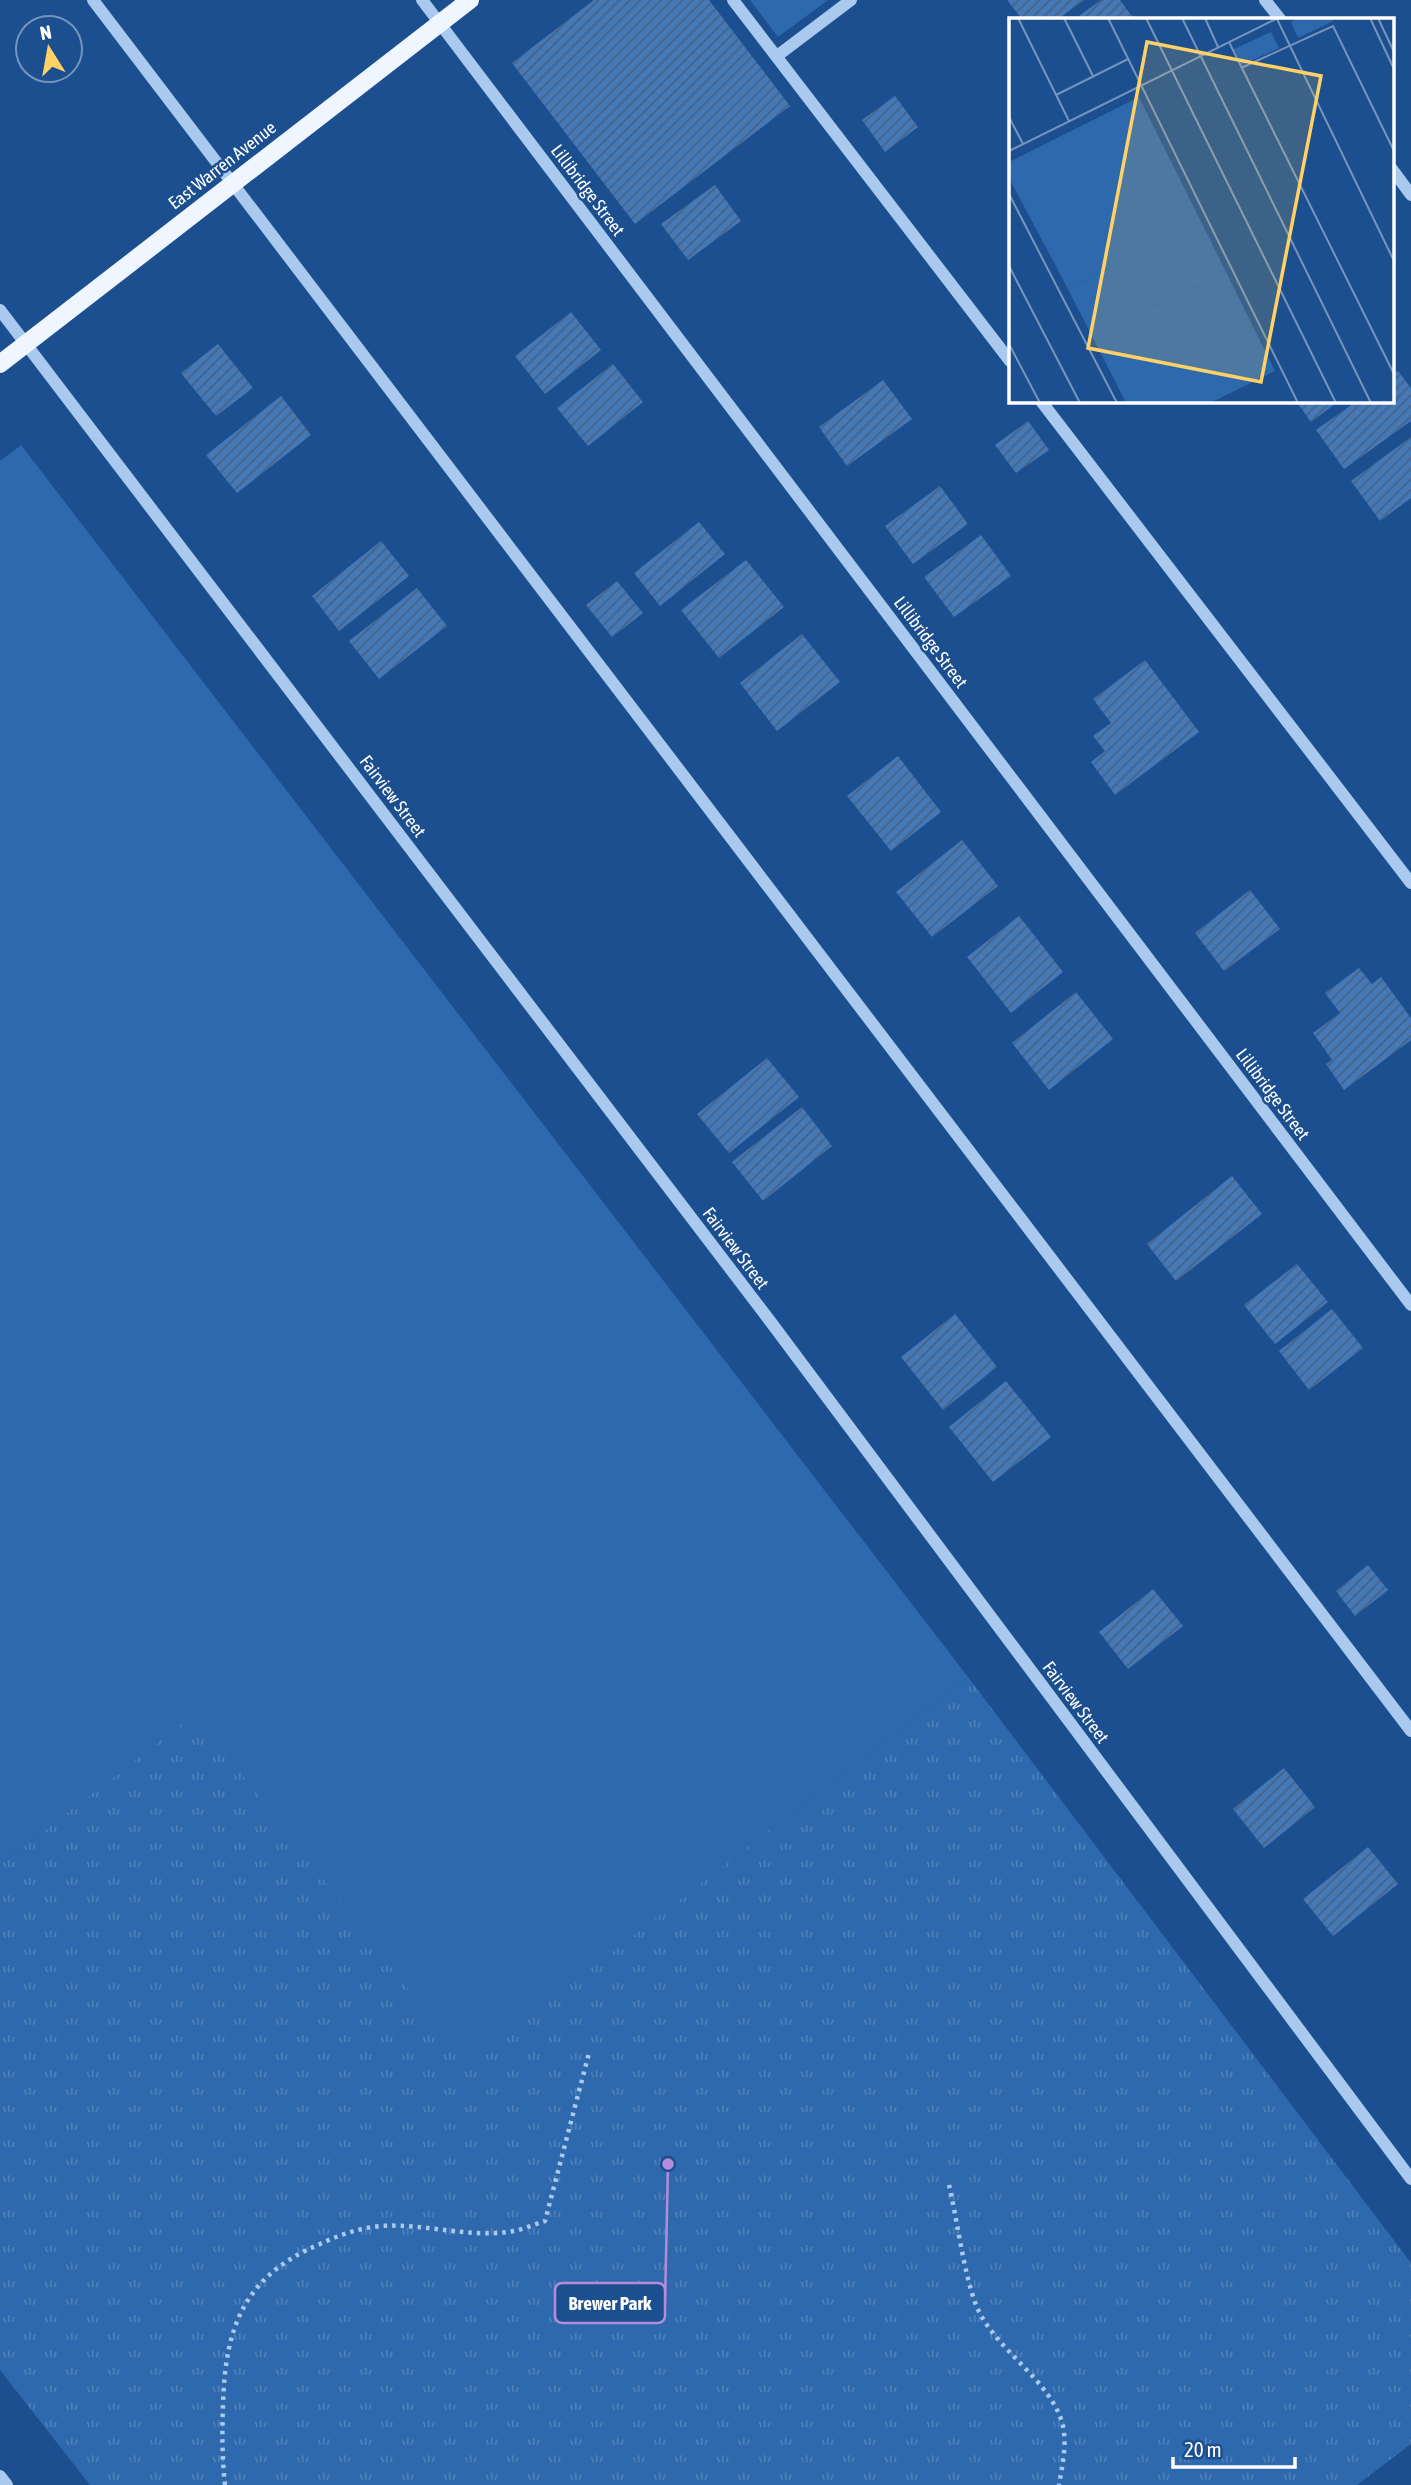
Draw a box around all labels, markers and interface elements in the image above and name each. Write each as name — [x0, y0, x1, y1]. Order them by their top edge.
north arrow — [14, 14, 84, 84]
inset map — [1009, 18, 1394, 402]
text: N — [38, 20, 53, 44]
street label: East Warren Avenue — [164, 116, 280, 214]
street label: Lillibridge Street — [547, 140, 629, 240]
street label: Lillibridge Street — [890, 592, 972, 692]
street label: Fairview Street — [355, 751, 431, 841]
street label: Lillibridge Street — [1232, 1044, 1314, 1144]
street label: Fairview Street — [698, 1203, 774, 1293]
street label: Fairview Street — [1038, 1657, 1114, 1747]
callout: Brewer Park — [555, 2283, 665, 2323]
text: Brewer Park — [569, 2292, 652, 2314]
scale bar — [1173, 2426, 1296, 2470]
text: 20 m — [1184, 2437, 1222, 2461]

